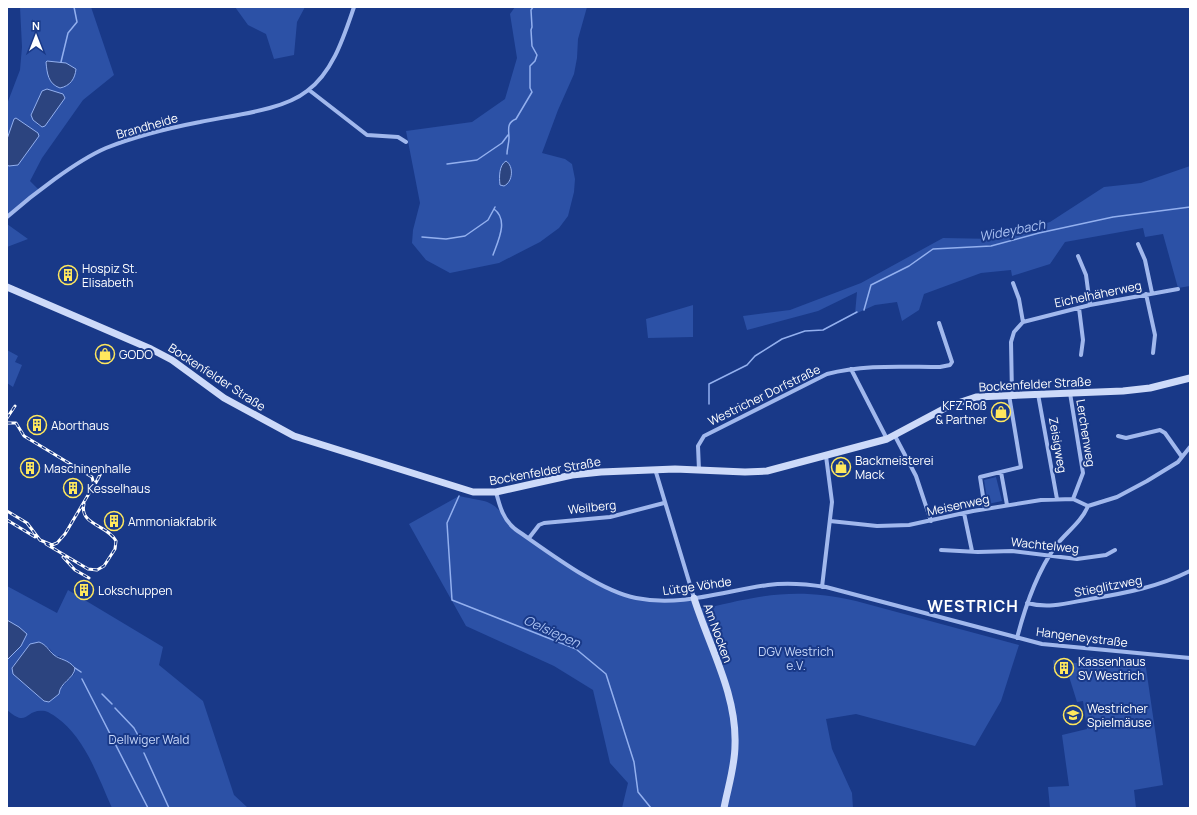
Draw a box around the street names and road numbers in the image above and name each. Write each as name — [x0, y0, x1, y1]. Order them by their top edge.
street label: Brandheide — [114, 109, 180, 143]
street label: Eichelhäherweg — [1053, 276, 1143, 312]
street label: Bockenfelder Straße — [165, 339, 269, 415]
street label: Westricher Dorfstraße — [705, 360, 823, 430]
street label: Bockenfelder Straße — [978, 373, 1092, 395]
street label: Lerchenweg — [1072, 398, 1100, 468]
street label: Zeisigweg — [1045, 416, 1071, 474]
street label: Bockenfelder Straße — [488, 453, 602, 489]
street label: Meisenweg — [925, 490, 991, 520]
street label: Weilberg — [567, 496, 617, 518]
street label: Wachtelweg — [1010, 533, 1080, 557]
street label: Stieglitzweg — [1073, 571, 1143, 601]
street label: Lütge Vöhde — [661, 573, 733, 599]
street label: Am Nocken — [699, 601, 737, 665]
street label: Hangeneystraße — [1035, 623, 1129, 651]

